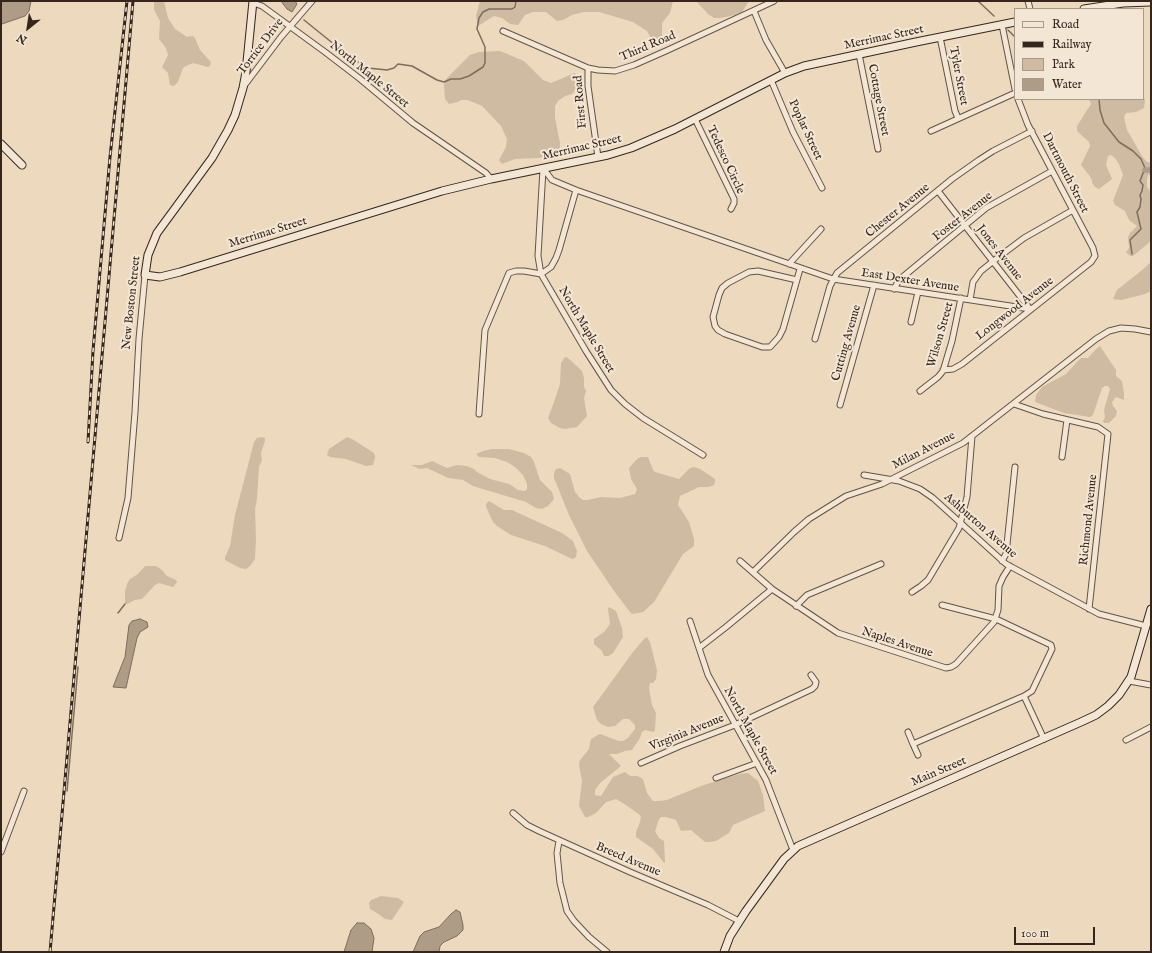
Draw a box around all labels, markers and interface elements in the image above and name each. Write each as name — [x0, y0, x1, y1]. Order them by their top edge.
north arrow — [8, 8, 48, 48]
legend — [1014, 8, 1144, 100]
street label: Torrice Drive — [235, 16, 287, 78]
text: Road — [1052, 17, 1079, 32]
street label: Merrimac Street — [843, 23, 925, 53]
street label: Third Road — [618, 29, 678, 65]
text: N — [14, 30, 30, 47]
text: Railway — [1052, 37, 1091, 52]
street label: North Maple Street — [326, 39, 412, 111]
street label: Tyler Street — [945, 45, 971, 107]
text: Park — [1052, 57, 1075, 72]
street label: Cottage Street — [864, 63, 892, 137]
street label: First Road — [572, 75, 590, 129]
text: Water — [1052, 77, 1082, 92]
street label: Poplar Street — [785, 98, 825, 162]
street label: Tedesco Circle — [703, 124, 747, 196]
street label: Dartmouth Street — [1039, 130, 1091, 216]
street label: Merrimac Street — [541, 132, 623, 164]
street label: Chester Avenue — [863, 181, 933, 241]
street label: Foster Avenue — [930, 189, 996, 245]
street label: Merrimac Street — [227, 214, 309, 252]
street label: Jones Avenue — [973, 222, 1025, 284]
street label: New Boston Street — [120, 255, 144, 351]
street label: East Dexter Avenue — [860, 266, 960, 296]
street label: Longwood Avenue — [973, 274, 1057, 344]
street label: North Maple Street — [555, 284, 617, 376]
street label: Wilson Street — [925, 301, 957, 369]
street label: Cutting Avenue — [829, 303, 865, 383]
street label: Milan Avenue — [890, 429, 958, 473]
street label: Richmond Avenue — [1077, 474, 1101, 566]
street label: Ashburton Avenue — [941, 490, 1019, 562]
street label: Naples Avenue — [860, 625, 934, 661]
street label: North Maple Street — [720, 685, 780, 777]
street label: Virginia Avenue — [648, 711, 726, 755]
street label: Main Street — [909, 754, 969, 790]
street label: Breed Avenue — [593, 840, 663, 880]
scale bar — [1016, 919, 1097, 945]
text: 100 m — [1021, 926, 1049, 941]

